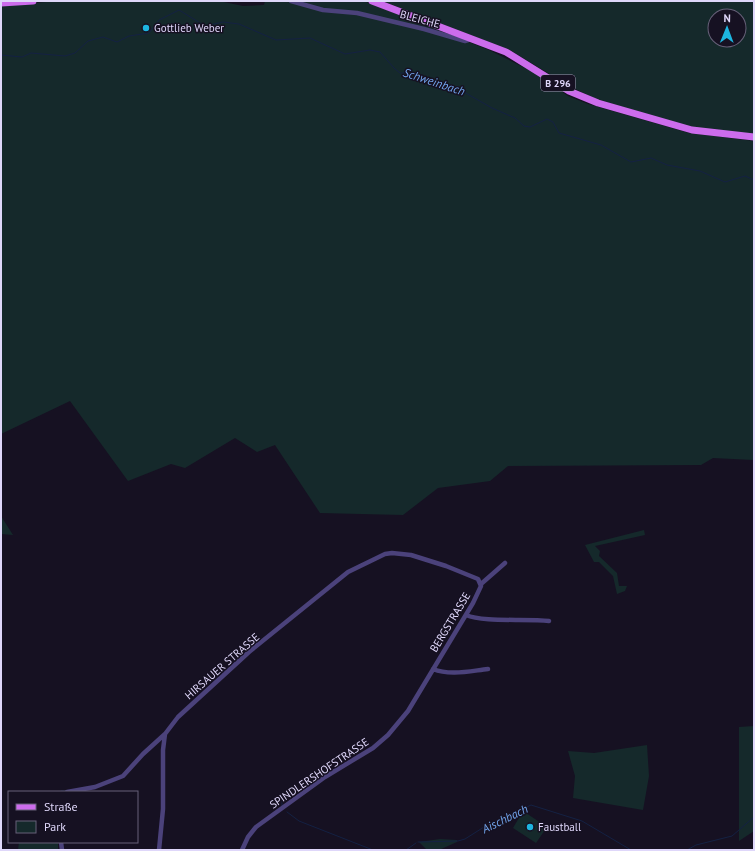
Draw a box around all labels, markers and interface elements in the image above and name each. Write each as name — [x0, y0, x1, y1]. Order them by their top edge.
street label: BLEICHE — [398, 7, 442, 31]
north arrow — [707, 8, 747, 48]
text: N — [723, 11, 731, 25]
place label: Gottlieb Weber — [154, 21, 224, 35]
marker: Gottlieb Weber — [141, 23, 151, 33]
water label: Schweinbach — [401, 64, 467, 99]
road number: B 296 — [541, 75, 575, 91]
street label: BERGSTRASSE — [427, 589, 473, 654]
street label: HIRSAUER STRASSE — [182, 630, 262, 702]
street label: SPINDLERSHOFSTRASSE — [267, 735, 371, 811]
legend — [8, 791, 138, 843]
text: Straße — [44, 799, 78, 814]
water label: Aischbach — [478, 801, 530, 837]
text: Park — [44, 819, 66, 834]
place label: Faustball — [538, 820, 582, 834]
marker: Faustball — [525, 822, 535, 832]

